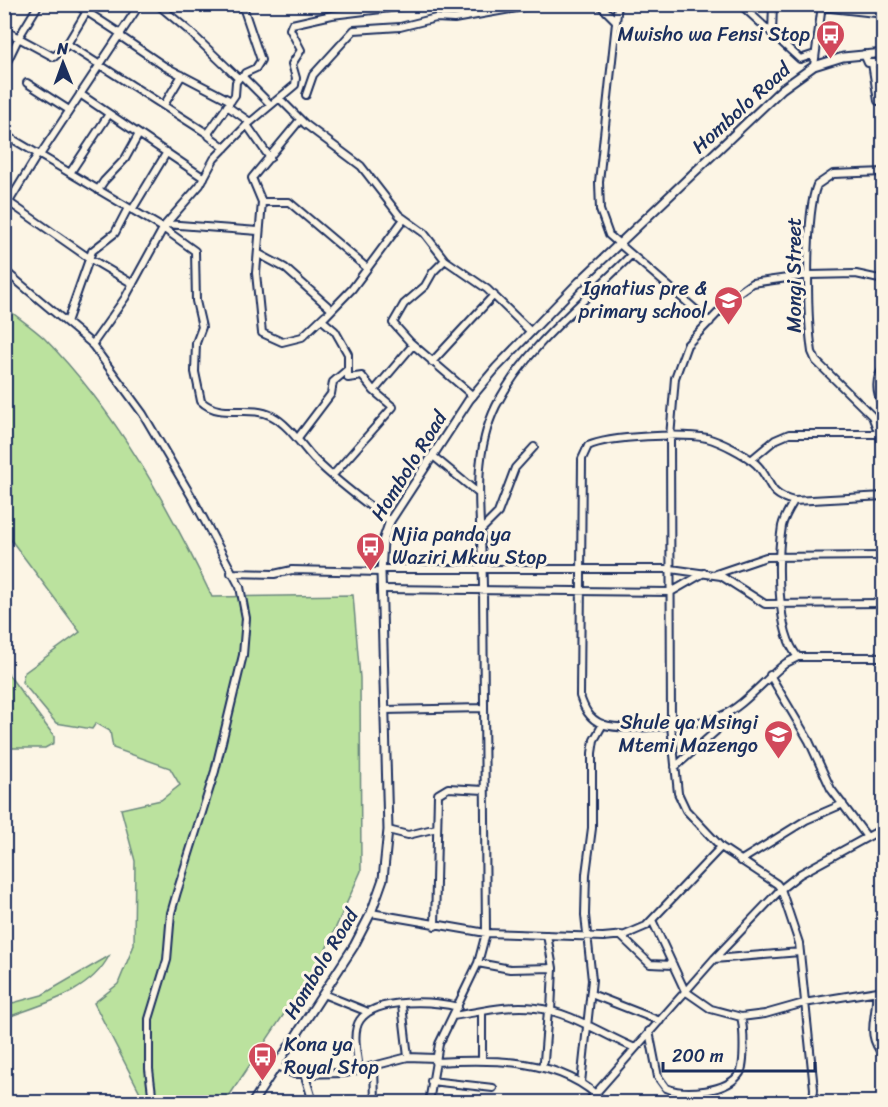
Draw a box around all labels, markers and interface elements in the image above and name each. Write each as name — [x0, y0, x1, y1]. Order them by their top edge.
place label: Mwisho wa Fensi Stop — [618, 17, 810, 52]
bus stop icon: Mwisho wa Fensi Stop — [815, 18, 847, 60]
north arrow — [33, 33, 93, 93]
text: N — [56, 34, 69, 63]
street label: Hombolo Road — [683, 52, 800, 163]
street label: Mongi Street — [777, 217, 812, 333]
place label: Ignatius pre & primary school — [578, 271, 707, 329]
school or university icon: Ignatius pre & primary school — [712, 284, 744, 326]
street label: Hombolo Road — [361, 403, 458, 528]
place label: Njia panda ya Waziri Mkuu Stop — [392, 517, 547, 575]
bus stop icon: Njia panda ya Waziri Mkuu Stop — [355, 530, 387, 572]
place label: Shule ya Msingi Mtemi Mazengo — [619, 705, 759, 763]
school or university icon: Shule ya Msingi Mtemi Mazengo — [763, 718, 795, 760]
street label: Hombolo Road — [274, 901, 369, 1026]
place label: Kona ya Royal Stop — [284, 1027, 379, 1085]
scale bar — [663, 1035, 814, 1073]
bus stop icon: Kona ya Royal Stop — [247, 1040, 279, 1082]
text: 200 m — [672, 1040, 724, 1072]

